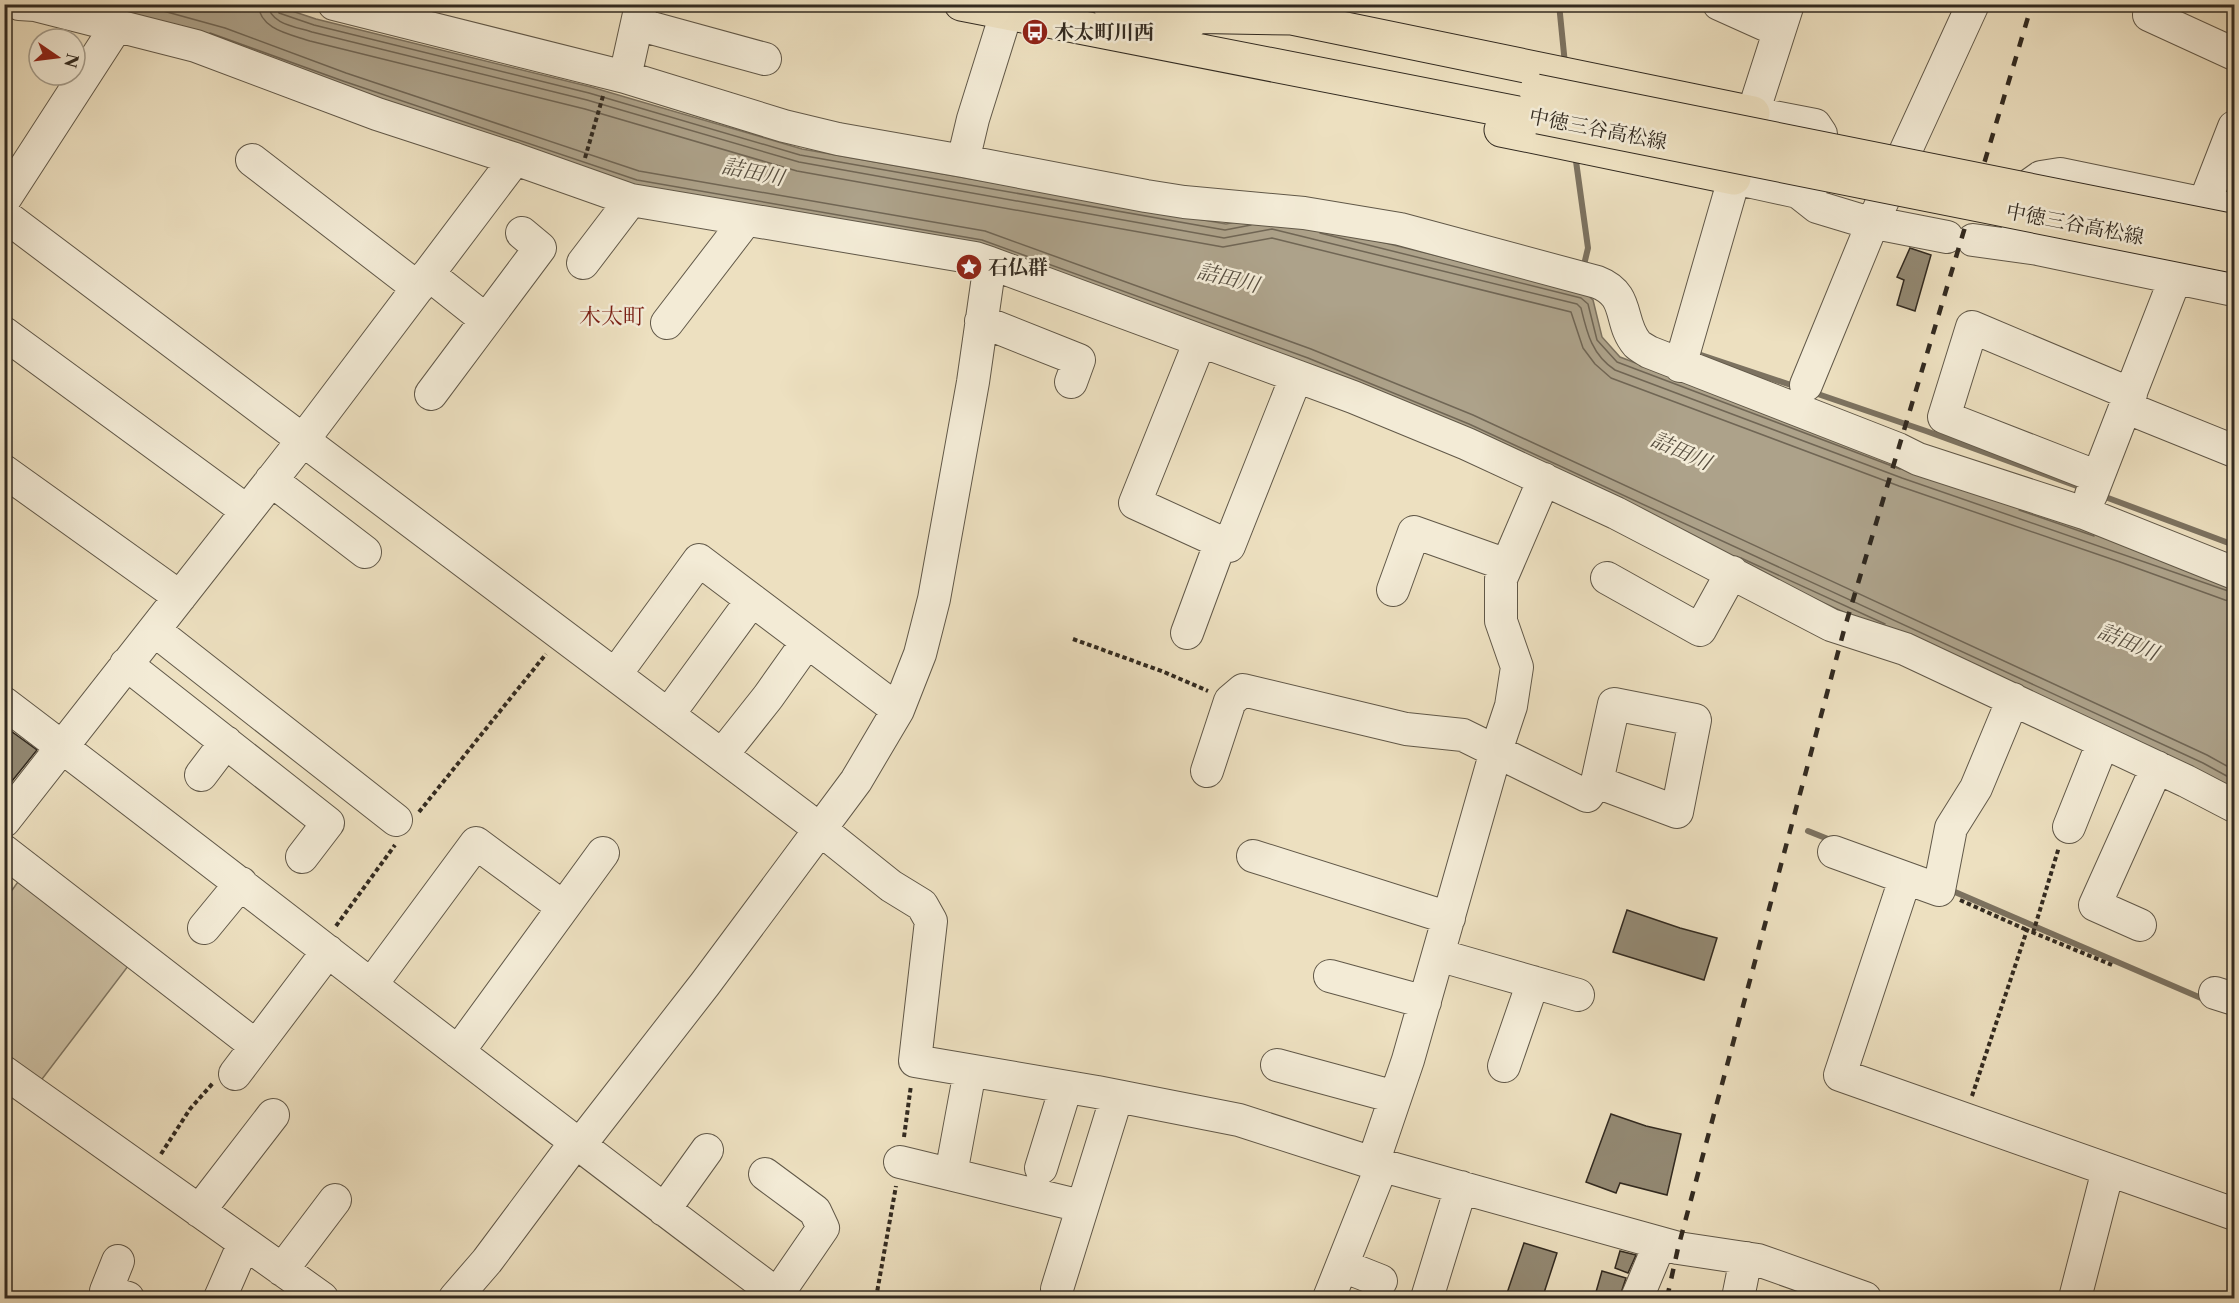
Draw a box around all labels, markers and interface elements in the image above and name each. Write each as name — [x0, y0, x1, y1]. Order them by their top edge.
bus stop icon: 木太町川西 — [1020, 17, 1050, 47]
place label: 木太町川西 — [1054, 20, 1154, 44]
north arrow — [27, 27, 87, 87]
text: N — [60, 51, 83, 70]
street label: 中徳三谷高松線 — [1527, 104, 1669, 154]
water label: 詰田川 — [720, 153, 788, 191]
street label: 中徳三谷高松線 — [2004, 199, 2146, 249]
place icon: 石仏群 — [954, 252, 984, 282]
place label: 石仏群 — [988, 255, 1048, 279]
water label: 詰田川 — [1195, 258, 1264, 298]
district label: 木太町 — [579, 303, 645, 330]
water label: 詰田川 — [1647, 426, 1717, 476]
water label: 詰田川 — [2094, 618, 2164, 666]

